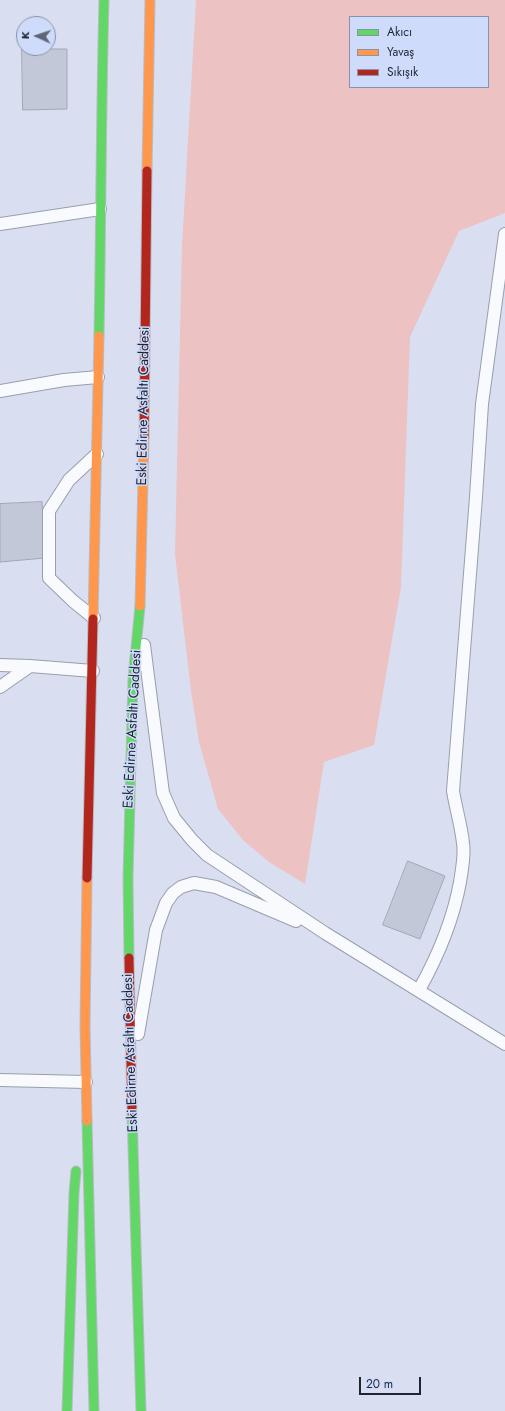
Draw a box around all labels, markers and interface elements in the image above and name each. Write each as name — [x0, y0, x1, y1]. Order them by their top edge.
north arrow — [16, 16, 56, 56]
legend — [349, 16, 489, 88]
text: Akıcı — [387, 23, 412, 41]
text: K — [17, 31, 33, 40]
text: Yavaş — [387, 43, 414, 61]
text: Sıkışık — [387, 63, 418, 81]
street label: Eski Edirne Asfaltı Caddesi — [134, 326, 154, 486]
street label: Eski Edirne Asfaltı Caddesi — [120, 649, 146, 809]
street label: Eski Edirne Asfaltı Caddesi — [120, 973, 142, 1133]
scale bar — [361, 1369, 423, 1395]
text: 20 m — [366, 1375, 393, 1393]

